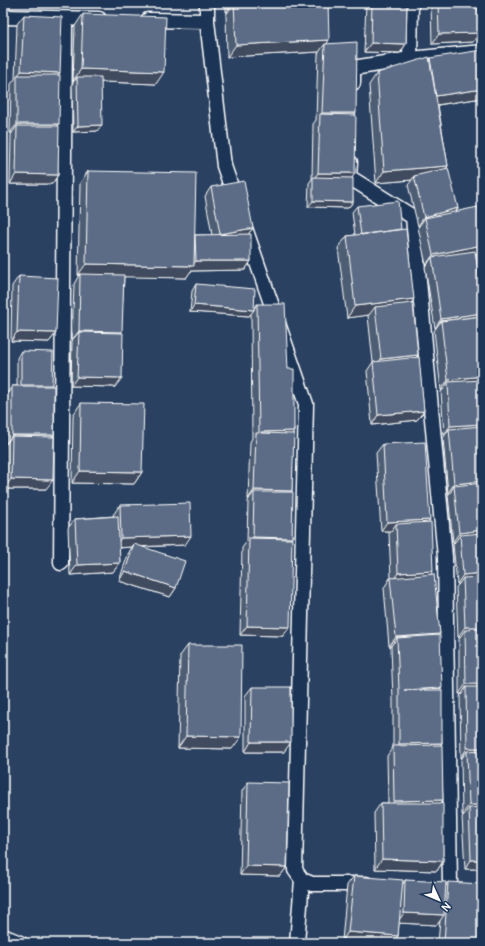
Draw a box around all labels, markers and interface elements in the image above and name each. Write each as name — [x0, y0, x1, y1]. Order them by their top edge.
north arrow — [419, 880, 459, 920]
text: N — [438, 899, 453, 914]

